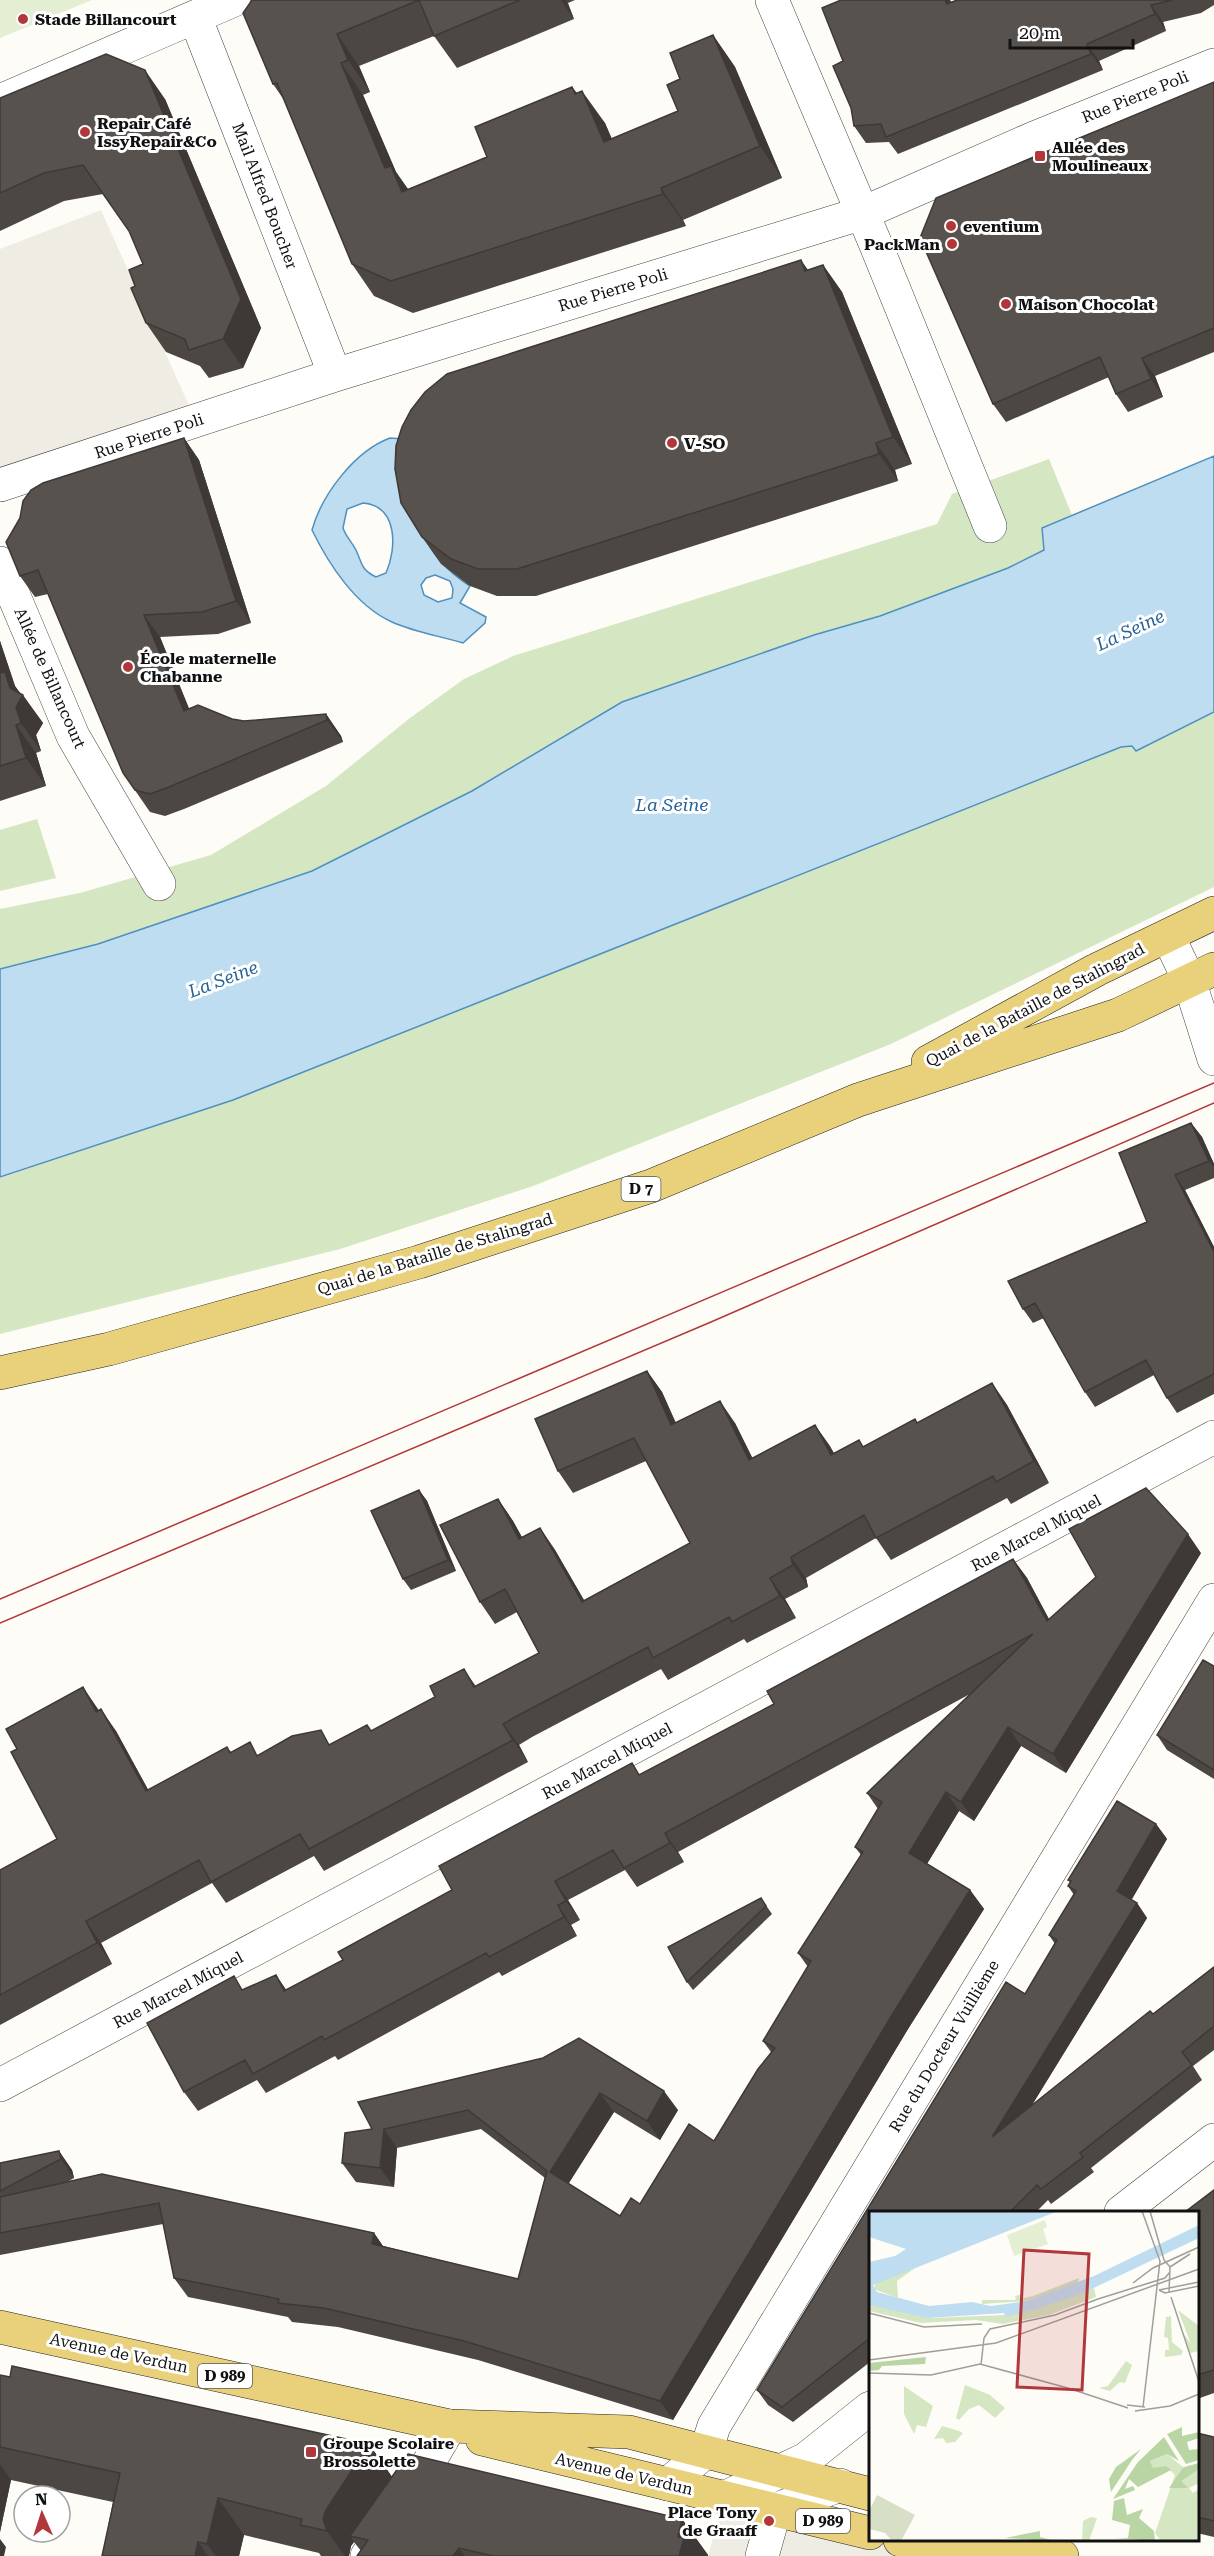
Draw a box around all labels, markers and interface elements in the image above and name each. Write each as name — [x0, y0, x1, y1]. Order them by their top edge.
place label: Stade Billancourt — [35, 10, 177, 29]
marker: Stade Billancourt — [16, 12, 30, 26]
scale bar — [1010, 12, 1133, 50]
text: 20 m — [1019, 22, 1060, 43]
street label: Rue Pierre Poli — [1079, 67, 1191, 127]
place label: Repair Café IssyRepair&Co — [97, 114, 217, 151]
street label: Mail Alfred Boucher — [228, 120, 302, 272]
marker: Repair Café IssyRepair&Co — [78, 125, 92, 139]
place label: Allée des Moulineaux — [1052, 138, 1149, 175]
marker: Allée des Moulineaux — [1033, 149, 1047, 163]
place label: eventium — [963, 217, 1040, 236]
marker: eventium — [944, 219, 958, 233]
place label: PackMan — [864, 235, 940, 254]
marker: PackMan — [945, 237, 959, 251]
street label: Rue Pierre Poli — [556, 264, 670, 316]
place label: Maison Chocolat — [1018, 295, 1155, 314]
marker: Maison Chocolat — [999, 297, 1013, 311]
street label: Rue Pierre Poli — [92, 409, 206, 463]
place label: V-SO — [684, 434, 725, 453]
marker: V-SO — [665, 436, 679, 450]
street label: Allée de Billancourt — [10, 605, 90, 751]
water label: La Seine — [1092, 605, 1167, 655]
place label: École maternelle Chabanne — [140, 649, 276, 686]
marker: École maternelle Chabanne — [121, 660, 135, 674]
water label: La Seine — [635, 794, 708, 815]
street label: Quai de la Bataille de Stalingrad — [922, 939, 1148, 1071]
water label: La Seine — [184, 956, 261, 1002]
road number: D 7 — [622, 1177, 660, 1201]
street label: Quai de la Bataille de Stalingrad — [315, 1209, 555, 1299]
street label: Rue Marcel Miquel — [968, 1491, 1104, 1575]
street label: Rue Marcel Miquel — [539, 1719, 675, 1803]
street label: Rue Marcel Miquel — [110, 1948, 246, 2032]
street label: Rue du Docteur Vuillième — [885, 1956, 1003, 2135]
inset map — [869, 2211, 1199, 2541]
street label: Avenue de Verdun — [48, 2329, 190, 2377]
road number: D 989 — [198, 2364, 252, 2388]
place label: Groupe Scolaire Brossolette — [323, 2434, 454, 2471]
marker: Groupe Scolaire Brossolette — [304, 2445, 318, 2459]
street label: Avenue de Verdun — [553, 2449, 695, 2499]
north arrow — [12, 2484, 72, 2544]
text: N — [35, 2490, 48, 2509]
place label: Place Tony de Graaff — [668, 2503, 758, 2540]
road number: D 989 — [796, 2509, 850, 2533]
marker: Place Tony de Graaff — [762, 2514, 776, 2528]

